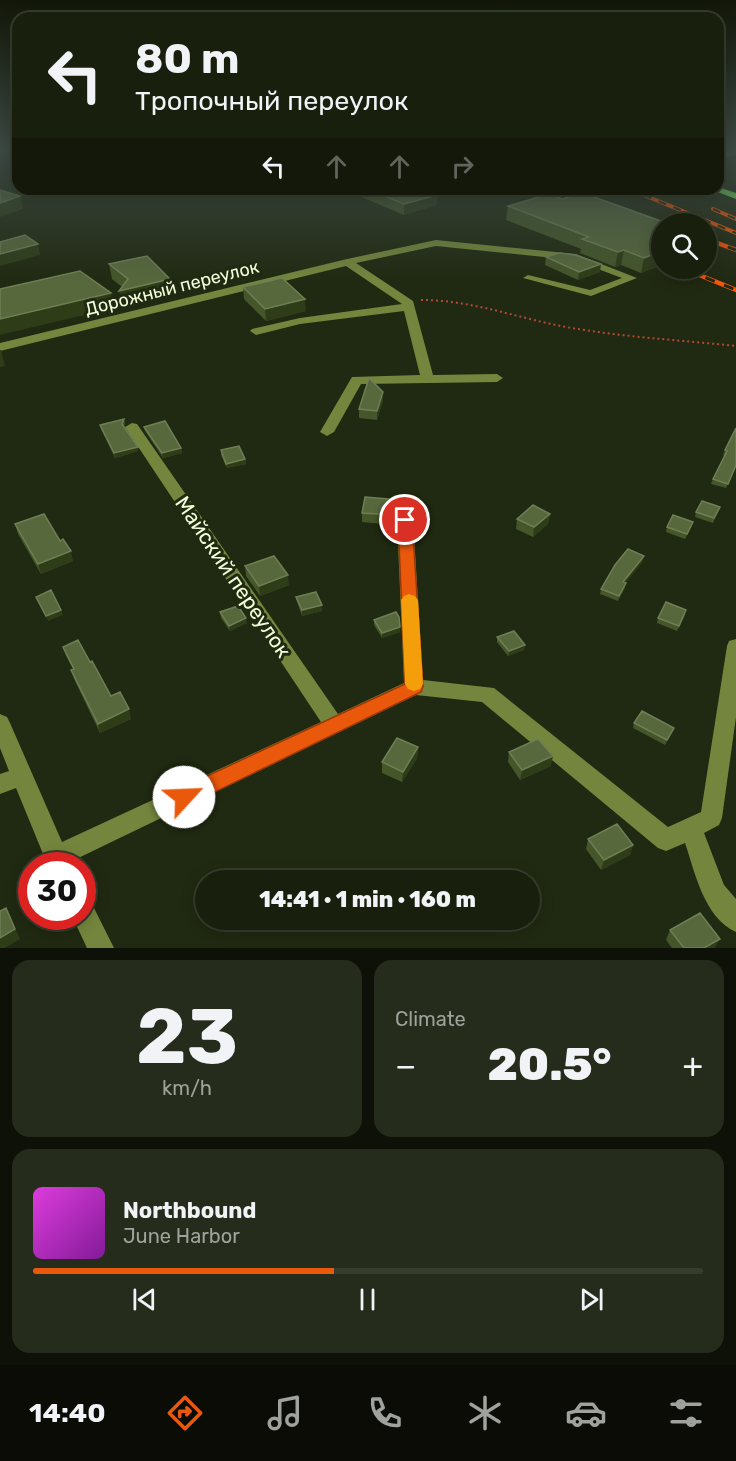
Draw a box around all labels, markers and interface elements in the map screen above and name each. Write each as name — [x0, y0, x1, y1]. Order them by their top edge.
text: 80 m — [135, 34, 239, 84]
icon: left — [36, 36, 114, 114]
text: Тропочный переулок — [135, 85, 409, 117]
icon: left — [257, 150, 290, 183]
icon: ahead — [320, 150, 353, 183]
icon: ahead — [383, 150, 416, 183]
icon: right — [446, 150, 479, 183]
map controls — [651, 213, 717, 279]
button: search — [651, 213, 717, 279]
street label: Дорожный переулок — [83, 256, 262, 320]
street label: Майский переулок — [170, 491, 297, 662]
pin — [379, 494, 430, 545]
icon: arrive — [388, 503, 421, 536]
position arrow — [152, 765, 216, 829]
speed limit sign: 30 — [18, 852, 96, 930]
text: 14:41 · 1 min · 160 m — [259, 886, 476, 913]
text: 23 — [136, 990, 238, 1083]
text: Climate — [395, 1007, 466, 1031]
text: 20.5° — [487, 1038, 612, 1091]
text: − — [395, 1046, 416, 1085]
text: + — [682, 1046, 703, 1085]
text: km/h — [162, 1076, 212, 1100]
text: Northbound — [123, 1197, 256, 1224]
text: June Harbor — [123, 1224, 240, 1248]
icon: previous — [128, 1283, 161, 1316]
icon: pause — [351, 1283, 384, 1316]
icon: next — [575, 1283, 608, 1316]
icon: directions — [164, 1392, 206, 1434]
icon: music — [264, 1392, 306, 1434]
icon: phone — [364, 1392, 406, 1434]
icon: climate — [464, 1392, 506, 1434]
icon: car — [565, 1392, 607, 1434]
icon: filters — [665, 1392, 707, 1434]
text: 14:40 — [29, 1397, 106, 1429]

